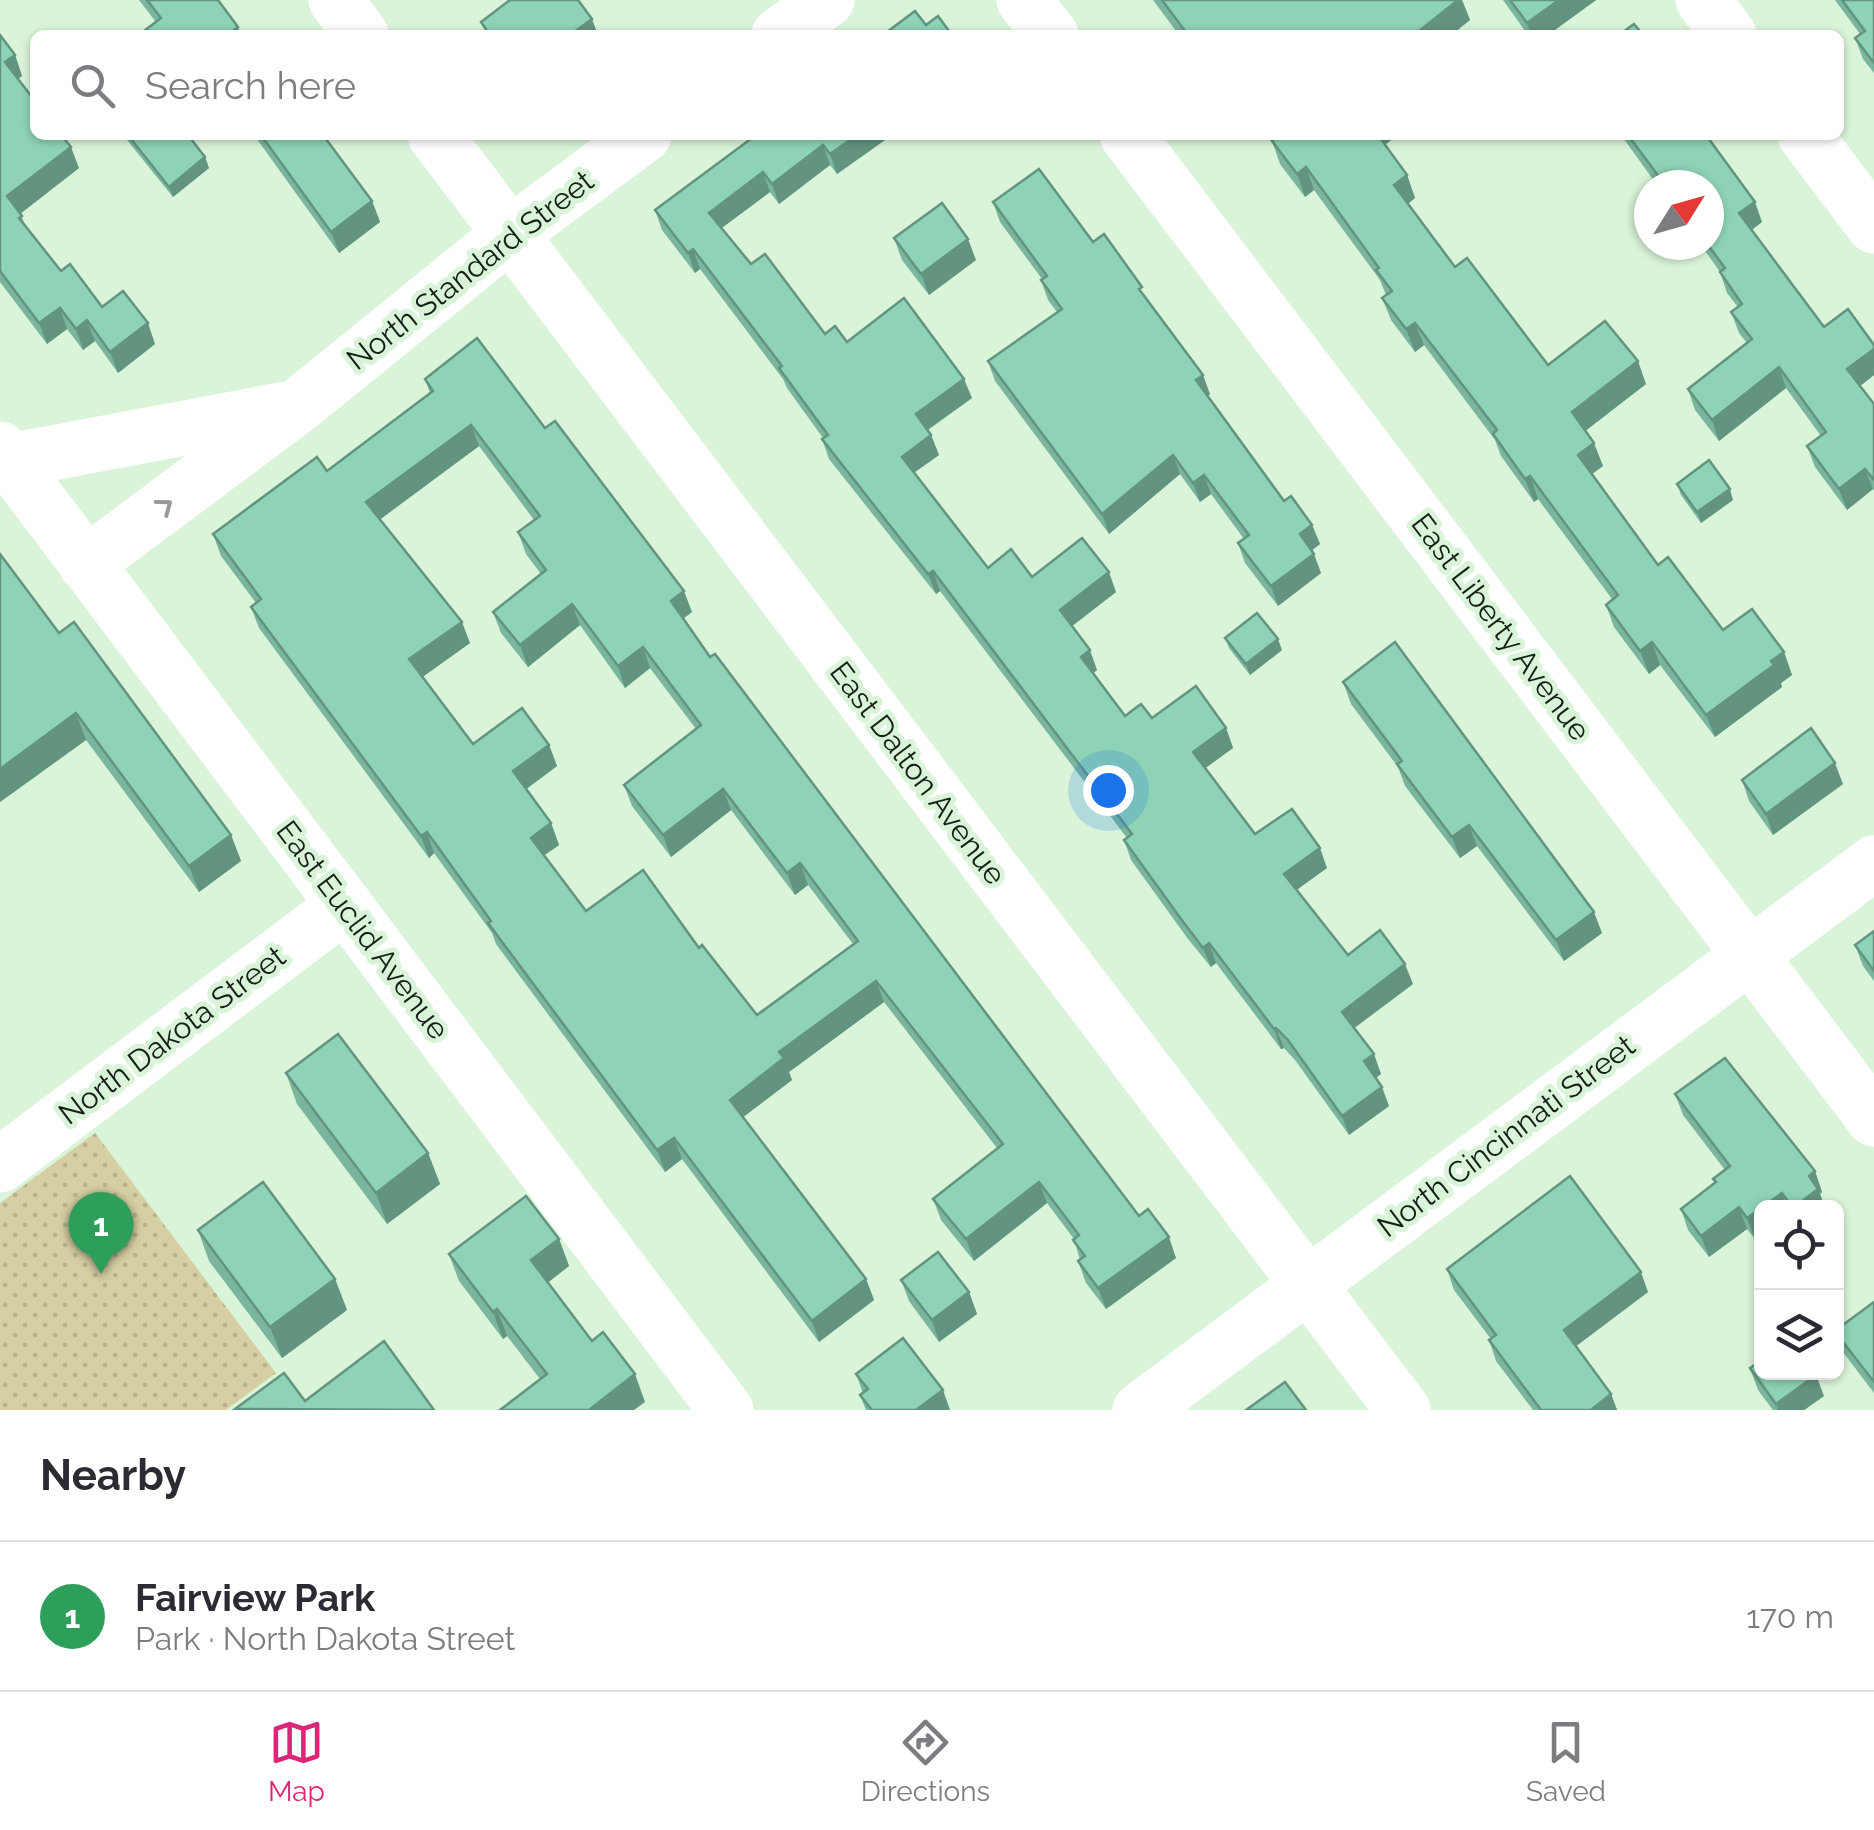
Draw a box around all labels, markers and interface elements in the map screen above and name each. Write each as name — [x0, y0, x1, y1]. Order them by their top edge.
search box — [30, 30, 1844, 140]
icon: search — [65, 58, 120, 113]
text: Search here — [145, 63, 356, 108]
street label: North Standard Street — [340, 163, 600, 377]
north arrow — [1634, 170, 1724, 260]
one-way arrow — [154, 500, 172, 517]
street label: East Liberty Avenue — [1404, 507, 1598, 747]
street label: East Dalton Avenue — [823, 655, 1013, 891]
your location — [1083, 765, 1134, 816]
street label: East Euclid Avenue — [269, 814, 457, 1046]
street label: North Dakota Street — [52, 939, 292, 1131]
street label: North Cincinnati Street — [1371, 1028, 1641, 1244]
pin: 1 — [68, 1192, 134, 1274]
map controls — [1754, 1200, 1844, 1380]
button: locate — [1754, 1200, 1844, 1290]
button: layers — [1754, 1290, 1844, 1380]
text: Nearby — [40, 1451, 186, 1500]
text: Fairview Park — [135, 1575, 375, 1620]
text: 1 — [65, 1598, 80, 1635]
text: 170 m — [1746, 1598, 1834, 1635]
text: Park · North Dakota Street — [135, 1620, 515, 1657]
tab: Map — [268, 1715, 325, 1808]
tab: Directions — [861, 1715, 990, 1808]
tab: Saved — [1526, 1715, 1606, 1808]

